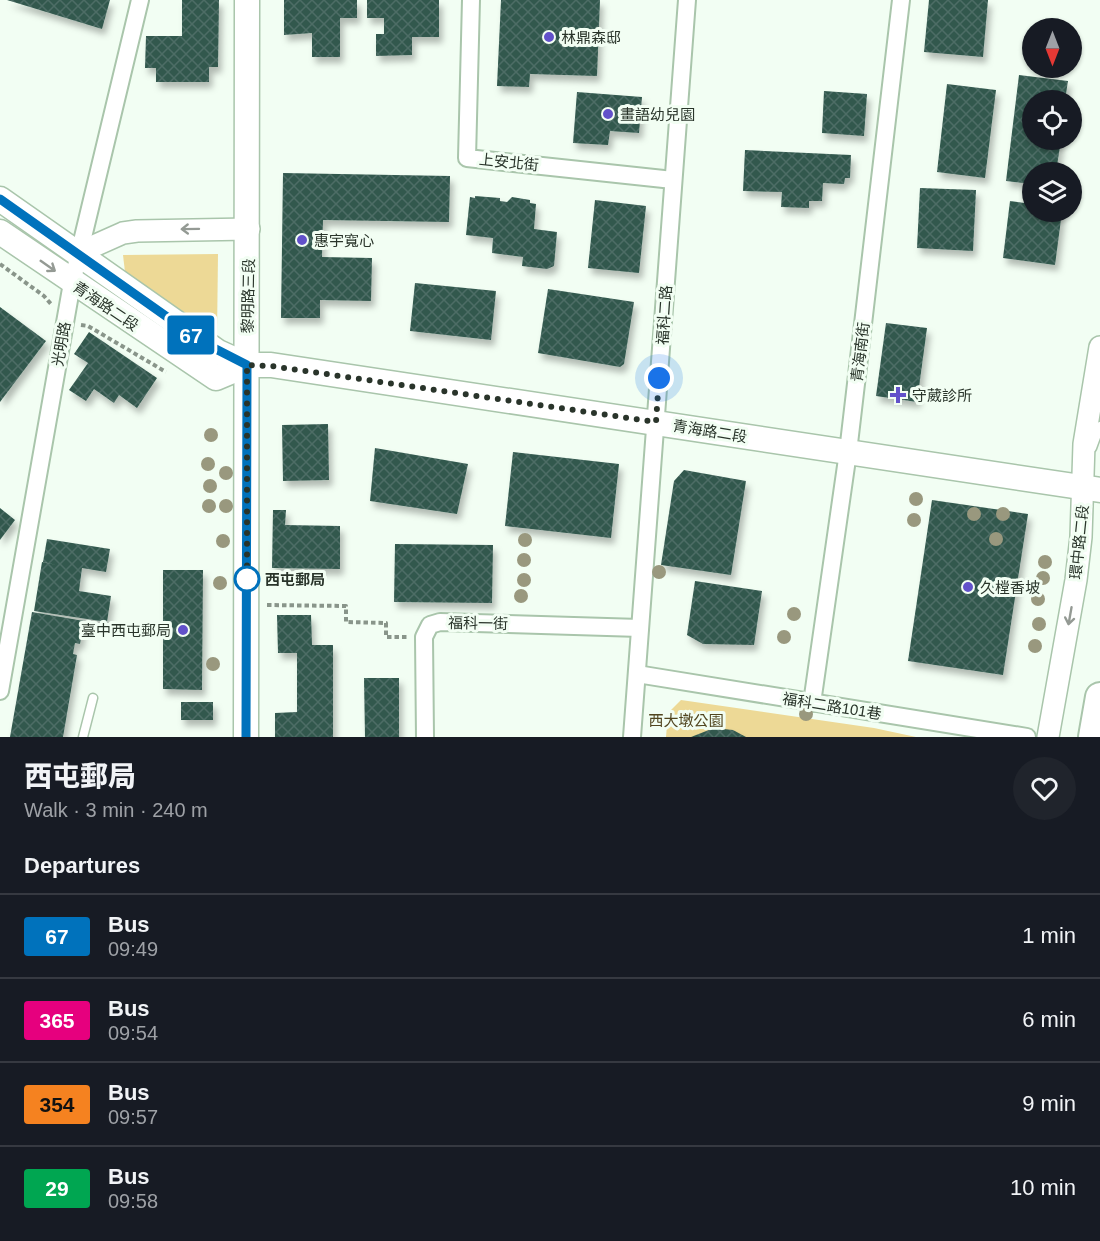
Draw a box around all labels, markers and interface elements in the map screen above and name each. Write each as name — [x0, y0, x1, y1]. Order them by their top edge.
north arrow — [1022, 18, 1082, 78]
map controls — [1022, 18, 1082, 222]
place label: 林鼎森邸 — [561, 29, 621, 46]
marker: 林鼎森邸 — [542, 30, 556, 44]
button: locate — [1022, 90, 1082, 150]
place label: 畫語幼兒園 — [620, 106, 695, 123]
marker: 畫語幼兒園 — [601, 107, 615, 121]
street label: 上安北街 — [478, 150, 540, 174]
button: layers — [1022, 162, 1082, 222]
one-way arrow — [181, 224, 201, 235]
place label: 惠宇寬心 — [314, 232, 374, 249]
marker: 惠宇寬心 — [295, 233, 309, 247]
street label: 黎明路三段 — [239, 258, 257, 334]
one-way arrow — [39, 260, 55, 272]
street label: 青海路二段 — [70, 278, 142, 334]
street label: 福科二路 — [653, 284, 675, 346]
line badge: 67 — [164, 316, 218, 354]
street label: 光明路 — [49, 320, 73, 368]
street label: 青海南街 — [848, 321, 872, 383]
text: 67 — [179, 324, 203, 347]
your location — [644, 363, 674, 393]
marker: 守葳診所 — [889, 386, 907, 404]
place label: 守葳診所 — [912, 387, 972, 404]
street label: 青海路二段 — [672, 417, 748, 445]
street label: 環中路二段 — [1067, 504, 1091, 580]
marker: 西屯郵局 — [234, 566, 260, 592]
place label: 西屯郵局 — [265, 571, 325, 588]
place label: 久樘香坡 — [980, 579, 1040, 596]
marker: 久樘香坡 — [961, 580, 975, 594]
one-way arrow — [1064, 606, 1075, 625]
street label: 福科一街 — [448, 614, 508, 632]
place label: 臺中西屯郵局 — [81, 622, 171, 639]
marker: 臺中西屯郵局 — [176, 623, 190, 637]
street label: 福科二路101巷 — [781, 690, 883, 722]
park label: 西大墩公園 — [648, 712, 724, 729]
button: heart — [1013, 757, 1076, 820]
text: 西屯郵局 — [24, 761, 136, 792]
text: Walk · 3 min · 240 m — [24, 799, 208, 821]
text: Departures — [24, 853, 140, 878]
text: Bus — [108, 912, 150, 937]
text: 1 min — [1022, 923, 1076, 948]
text: 67 — [45, 925, 69, 948]
text: 09:49 — [108, 938, 158, 960]
text: Bus — [108, 996, 150, 1021]
text: 6 min — [1022, 1007, 1076, 1032]
text: 365 — [39, 1009, 75, 1032]
text: 09:54 — [108, 1022, 158, 1044]
text: Bus — [108, 1080, 150, 1105]
text: 9 min — [1022, 1091, 1076, 1116]
text: 354 — [39, 1093, 75, 1116]
text: 09:57 — [108, 1106, 158, 1128]
text: Bus — [108, 1164, 150, 1189]
text: 10 min — [1010, 1175, 1076, 1200]
text: 29 — [45, 1177, 69, 1200]
text: 09:58 — [108, 1190, 158, 1212]

